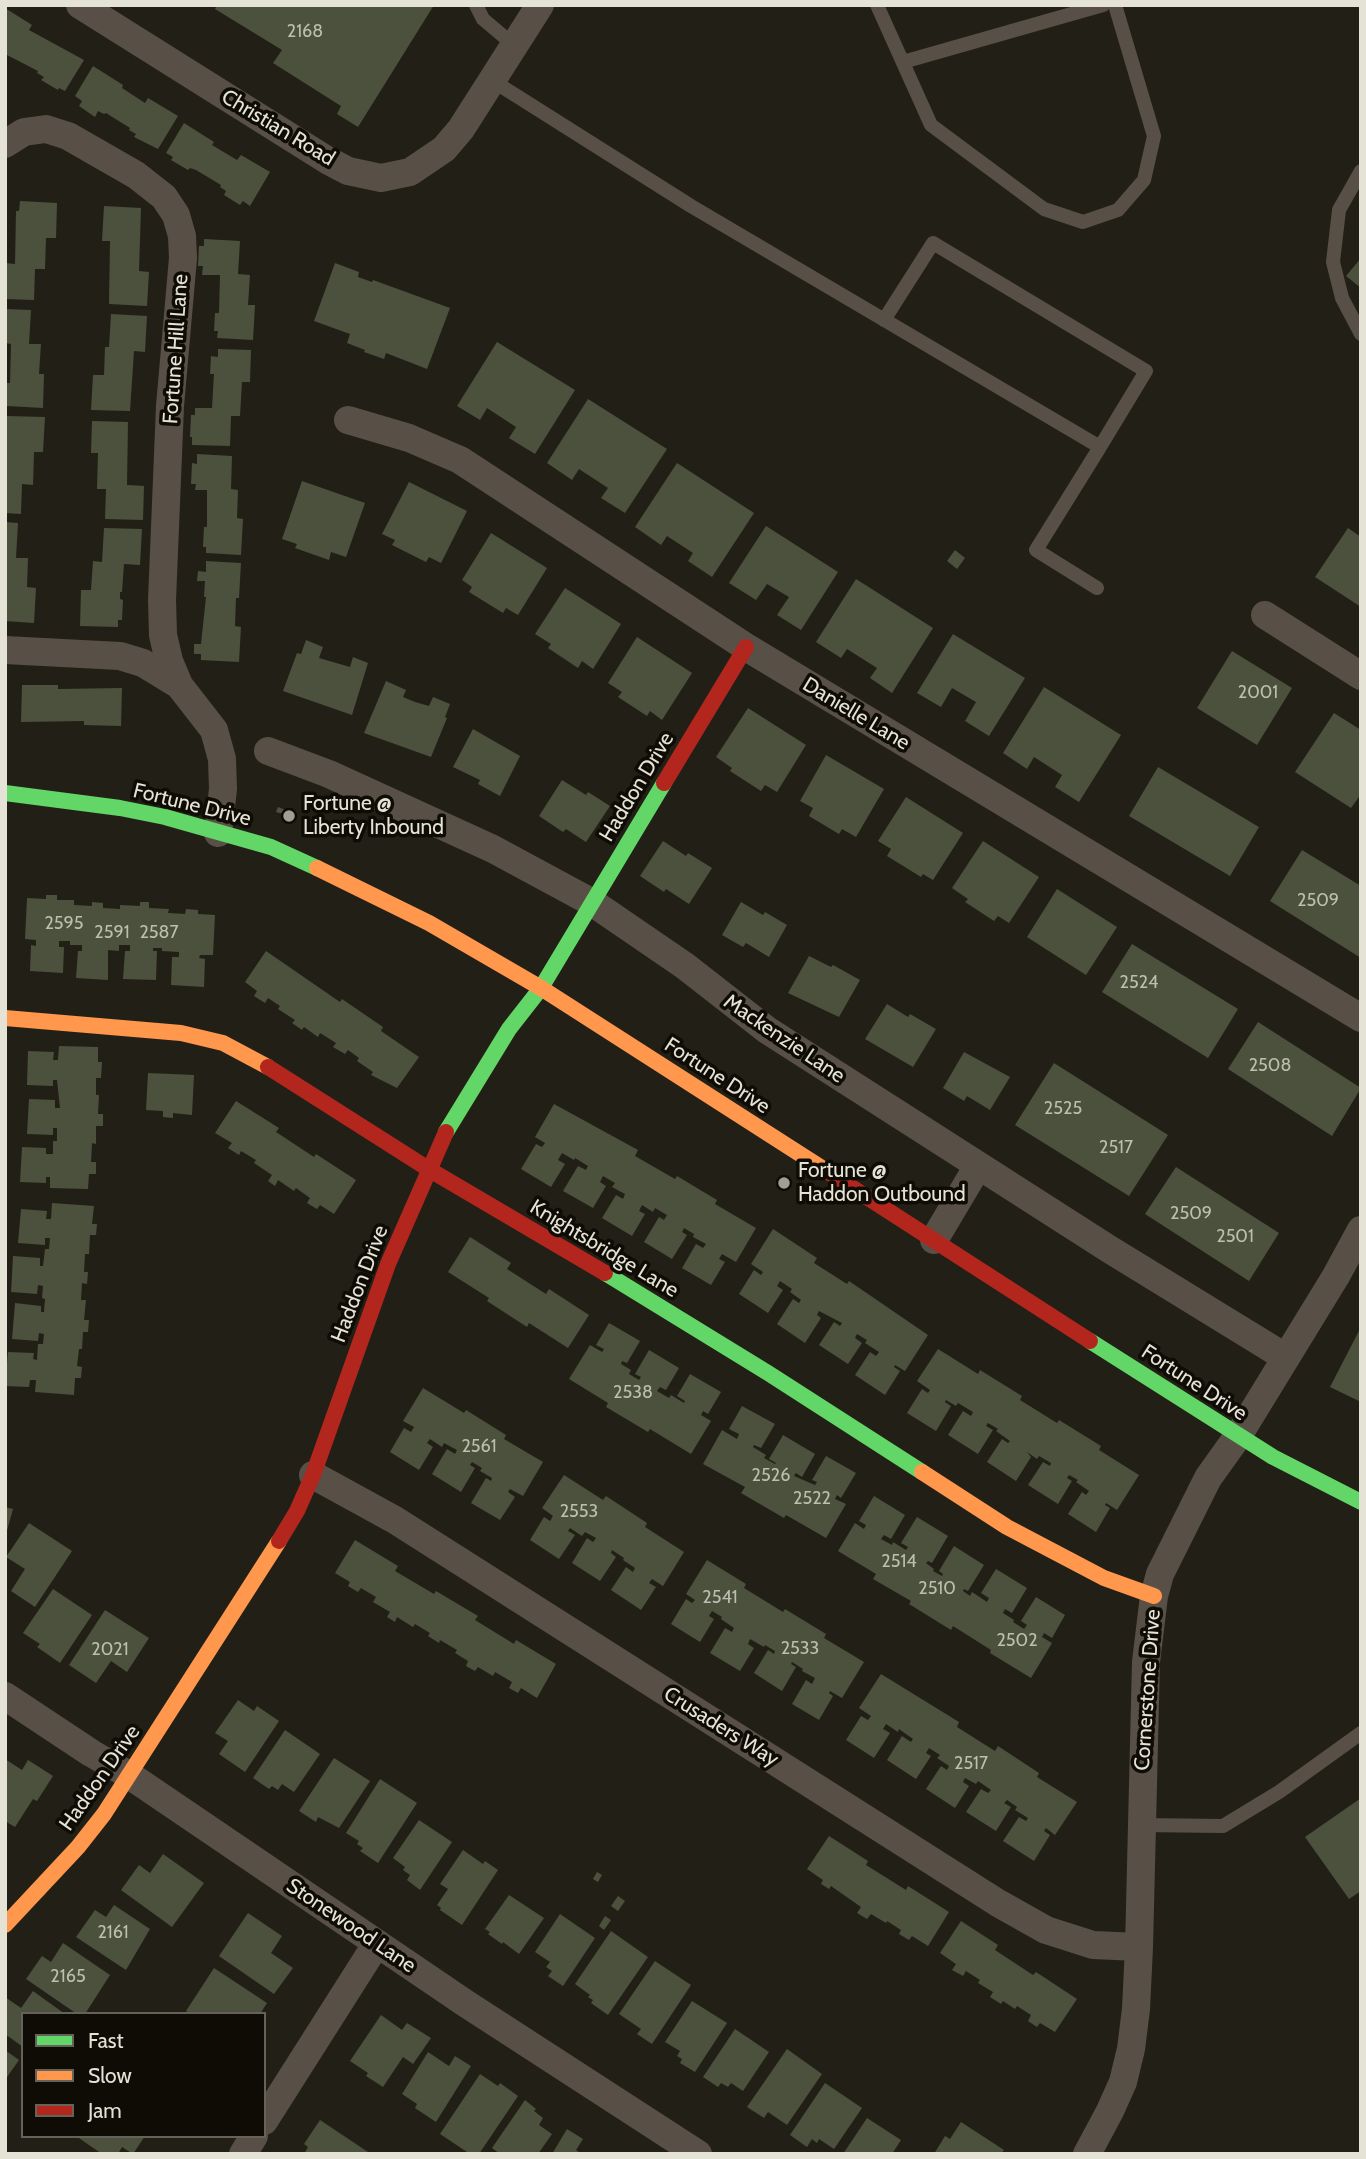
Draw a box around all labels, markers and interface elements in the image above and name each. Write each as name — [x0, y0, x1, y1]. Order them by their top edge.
house number: 2168 — [287, 21, 323, 43]
street label: Christian Road — [217, 84, 339, 172]
street label: Fortune Hill Lane — [158, 273, 194, 425]
street label: Danielle Lane — [798, 672, 914, 756]
house number: 2001 — [1238, 682, 1278, 704]
street label: Haddon Drive — [594, 728, 680, 846]
street label: Fortune Drive — [130, 778, 254, 832]
place label: Fortune @ Liberty Inbound — [303, 791, 444, 841]
marker: Fortune @ Liberty Inbound — [281, 808, 297, 824]
house number: 2509 — [1297, 890, 1339, 912]
house number: 2595 — [44, 913, 84, 935]
house number: 2591 — [94, 922, 130, 944]
house number: 2587 — [139, 922, 179, 944]
house number: 2524 — [1119, 972, 1159, 994]
street label: Mackenzie Lane — [719, 989, 849, 1089]
street label: Fortune Drive — [660, 1033, 774, 1119]
house number: 2508 — [1249, 1055, 1291, 1077]
house number: 2525 — [1044, 1098, 1082, 1120]
house number: 2517 — [1099, 1137, 1133, 1159]
place label: Fortune @ Haddon Outbound — [798, 1158, 966, 1208]
marker: Fortune @ Haddon Outbound — [776, 1175, 792, 1191]
street label: Knightsbridge Lane — [525, 1195, 683, 1303]
house number: 2509 — [1170, 1203, 1212, 1225]
street label: Haddon Drive — [326, 1222, 394, 1346]
house number: 2501 — [1216, 1226, 1254, 1248]
street label: Fortune Drive — [1137, 1340, 1251, 1426]
house number: 2538 — [613, 1382, 653, 1404]
house number: 2561 — [461, 1436, 497, 1458]
house number: 2526 — [752, 1465, 790, 1487]
house number: 2522 — [793, 1488, 831, 1510]
house number: 2553 — [560, 1501, 598, 1523]
house number: 2514 — [881, 1551, 917, 1573]
house number: 2510 — [918, 1578, 956, 1600]
house number: 2541 — [702, 1587, 738, 1609]
street label: Cornerstone Drive — [1130, 1609, 1166, 1771]
house number: 2502 — [996, 1630, 1038, 1652]
house number: 2533 — [781, 1638, 819, 1660]
house number: 2021 — [91, 1639, 129, 1661]
street label: Crusaders Way — [659, 1682, 783, 1772]
street label: Haddon Drive — [54, 1720, 146, 1836]
house number: 2517 — [954, 1753, 988, 1775]
street label: Stonewood Lane — [281, 1873, 421, 1979]
house number: 2161 — [97, 1922, 129, 1944]
house number: 2165 — [50, 1966, 86, 1988]
legend — [21, 2012, 266, 2138]
text: Fast — [88, 2028, 124, 2053]
text: Slow — [88, 2063, 132, 2088]
text: Jam — [88, 2098, 122, 2123]

